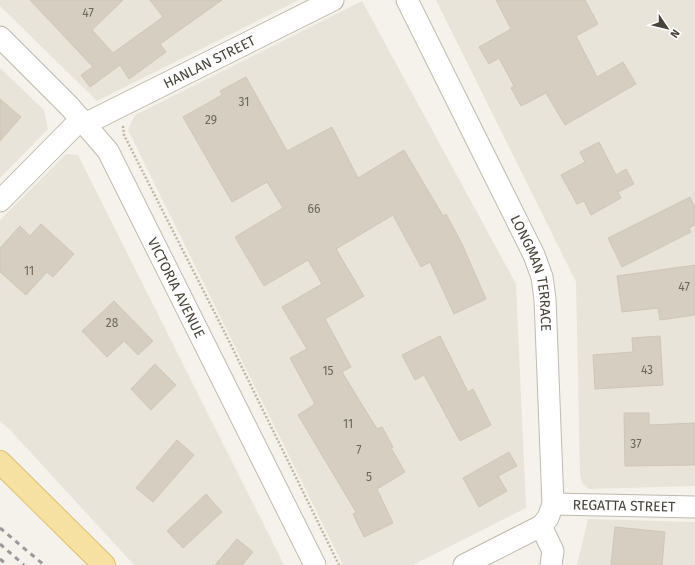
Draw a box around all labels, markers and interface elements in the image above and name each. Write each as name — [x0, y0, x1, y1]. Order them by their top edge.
house number: 47 — [82, 6, 94, 20]
north arrow — [647, 8, 687, 48]
text: N — [667, 27, 682, 40]
street label: HANLAN STREET — [160, 31, 259, 92]
house number: 31 — [239, 95, 249, 109]
house number: 29 — [205, 113, 217, 127]
house number: 66 — [308, 202, 320, 216]
street label: LONGMAN TERRACE — [507, 212, 555, 332]
street label: VICTORIA AVENUE — [144, 235, 209, 341]
house number: 11 — [24, 264, 34, 278]
house number: 47 — [678, 280, 690, 294]
house number: 28 — [106, 316, 119, 330]
house number: 43 — [641, 363, 653, 377]
house number: 15 — [322, 364, 334, 378]
house number: 11 — [343, 417, 353, 431]
house number: 37 — [630, 437, 642, 451]
house number: 7 — [356, 443, 362, 457]
house number: 5 — [366, 470, 372, 484]
street label: REGATTA STREET — [572, 496, 676, 515]

